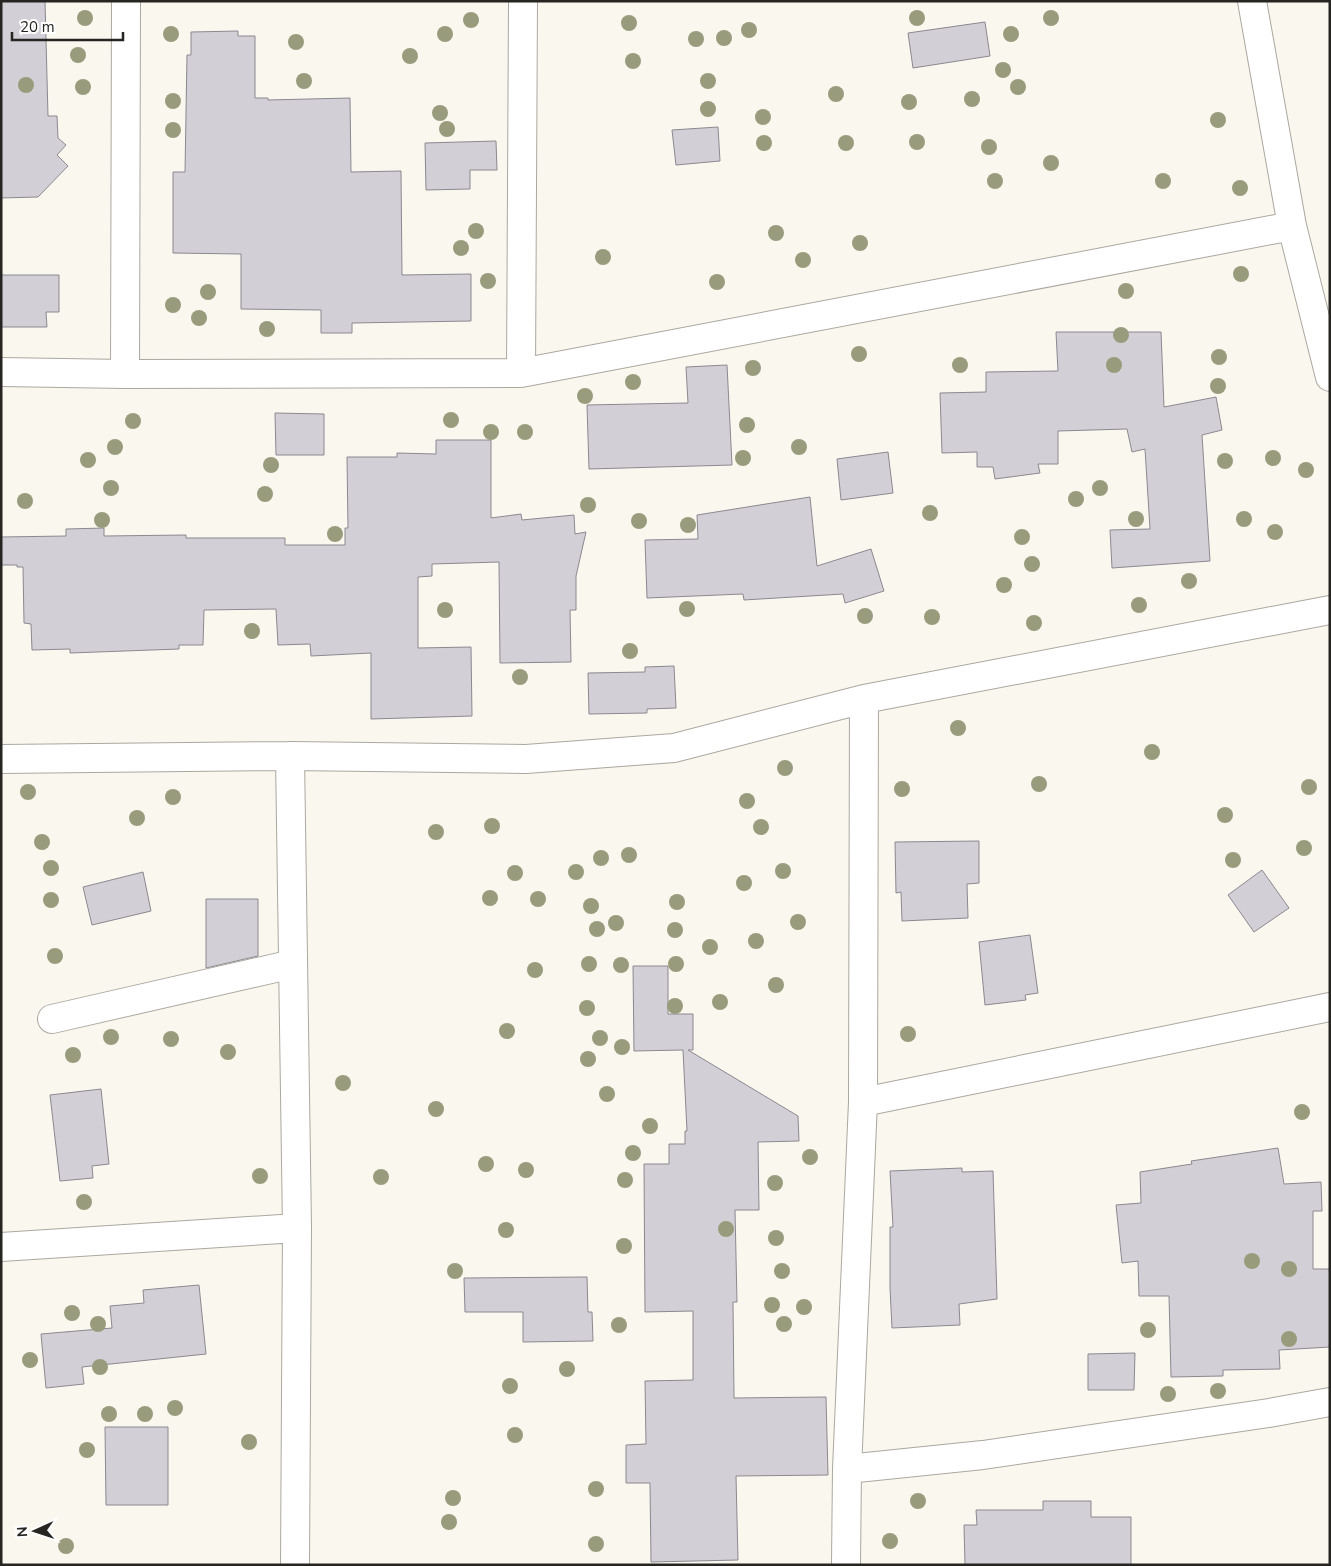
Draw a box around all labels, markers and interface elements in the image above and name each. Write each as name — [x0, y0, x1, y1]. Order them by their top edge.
scale bar — [12, 10, 124, 42]
text: 20 m — [20, 17, 55, 37]
north arrow — [10, 1506, 60, 1556]
text: N — [13, 1526, 32, 1537]

